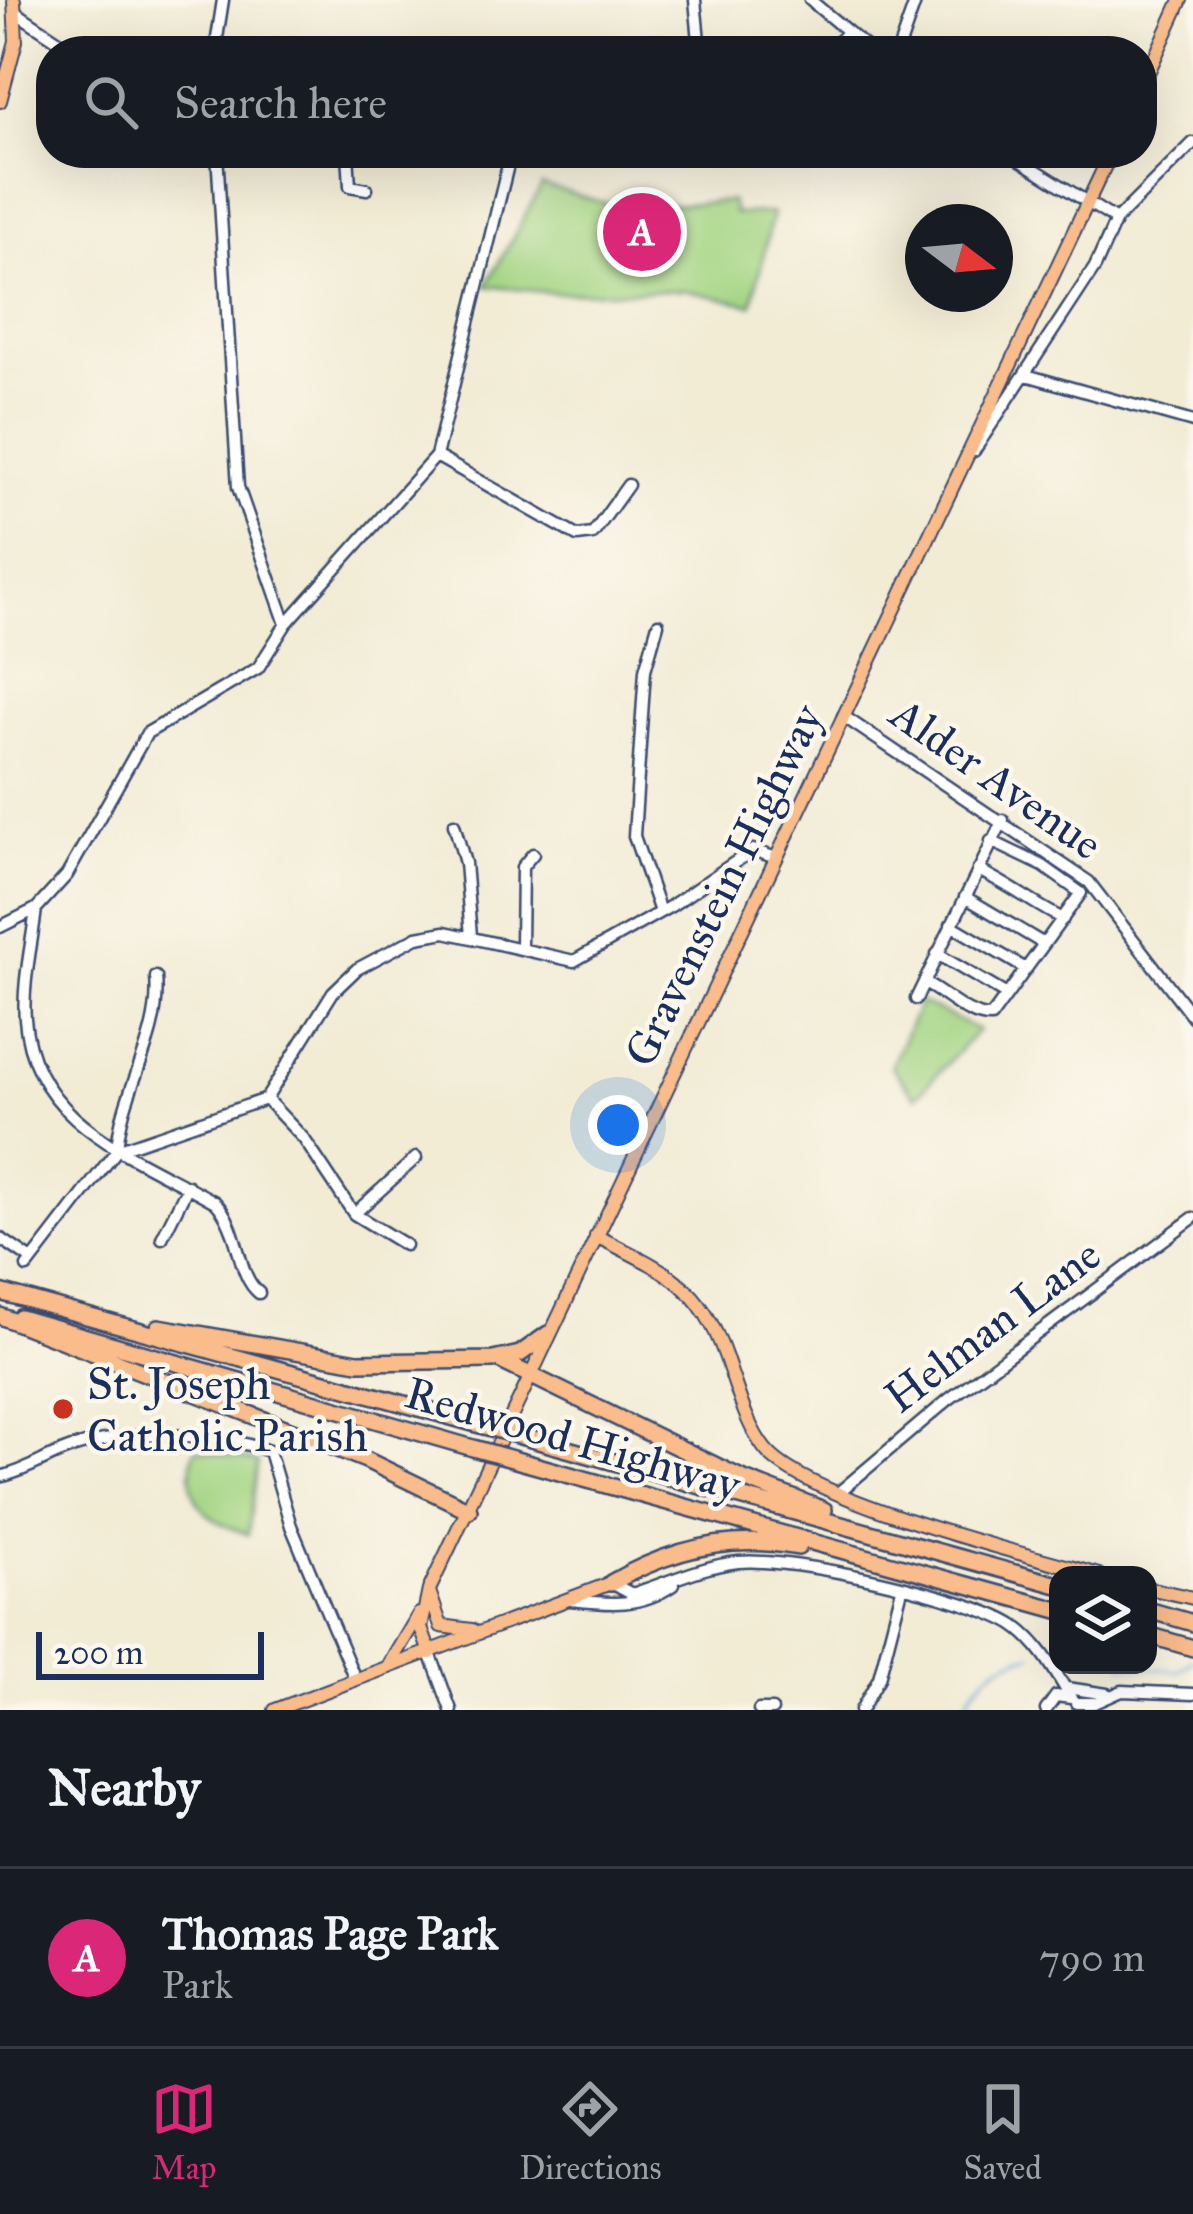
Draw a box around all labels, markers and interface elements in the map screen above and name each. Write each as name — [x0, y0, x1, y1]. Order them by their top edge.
search box — [36, 36, 1157, 168]
icon: search — [78, 69, 144, 135]
text: Search here — [174, 75, 387, 130]
pin: A — [603, 187, 681, 277]
north arrow — [905, 204, 1013, 312]
street label: Alder Avenue — [879, 684, 1113, 871]
street label: Gravenstein Highway — [612, 695, 835, 1075]
your location — [588, 1095, 648, 1155]
street label: Helman Lane — [874, 1227, 1111, 1424]
place label: St. Joseph Catholic Parish — [87, 1356, 368, 1463]
street label: Redwood Highway — [399, 1364, 747, 1513]
marker: St. Joseph Catholic Parish — [50, 1396, 76, 1422]
map controls — [1049, 1566, 1157, 1674]
button: layers — [1049, 1566, 1157, 1674]
scale bar — [36, 1626, 264, 1679]
text: 200 m — [54, 1633, 144, 1673]
text: Nearby — [48, 1757, 200, 1819]
text: Thomas Page Park — [162, 1906, 498, 1961]
text: A — [74, 1934, 100, 1982]
text: 790 m — [1039, 1934, 1145, 1982]
text: Park — [162, 1961, 233, 2009]
tab: Map — [151, 2076, 217, 2188]
tab: Directions — [519, 2076, 661, 2188]
tab: Saved — [964, 2076, 1042, 2188]

